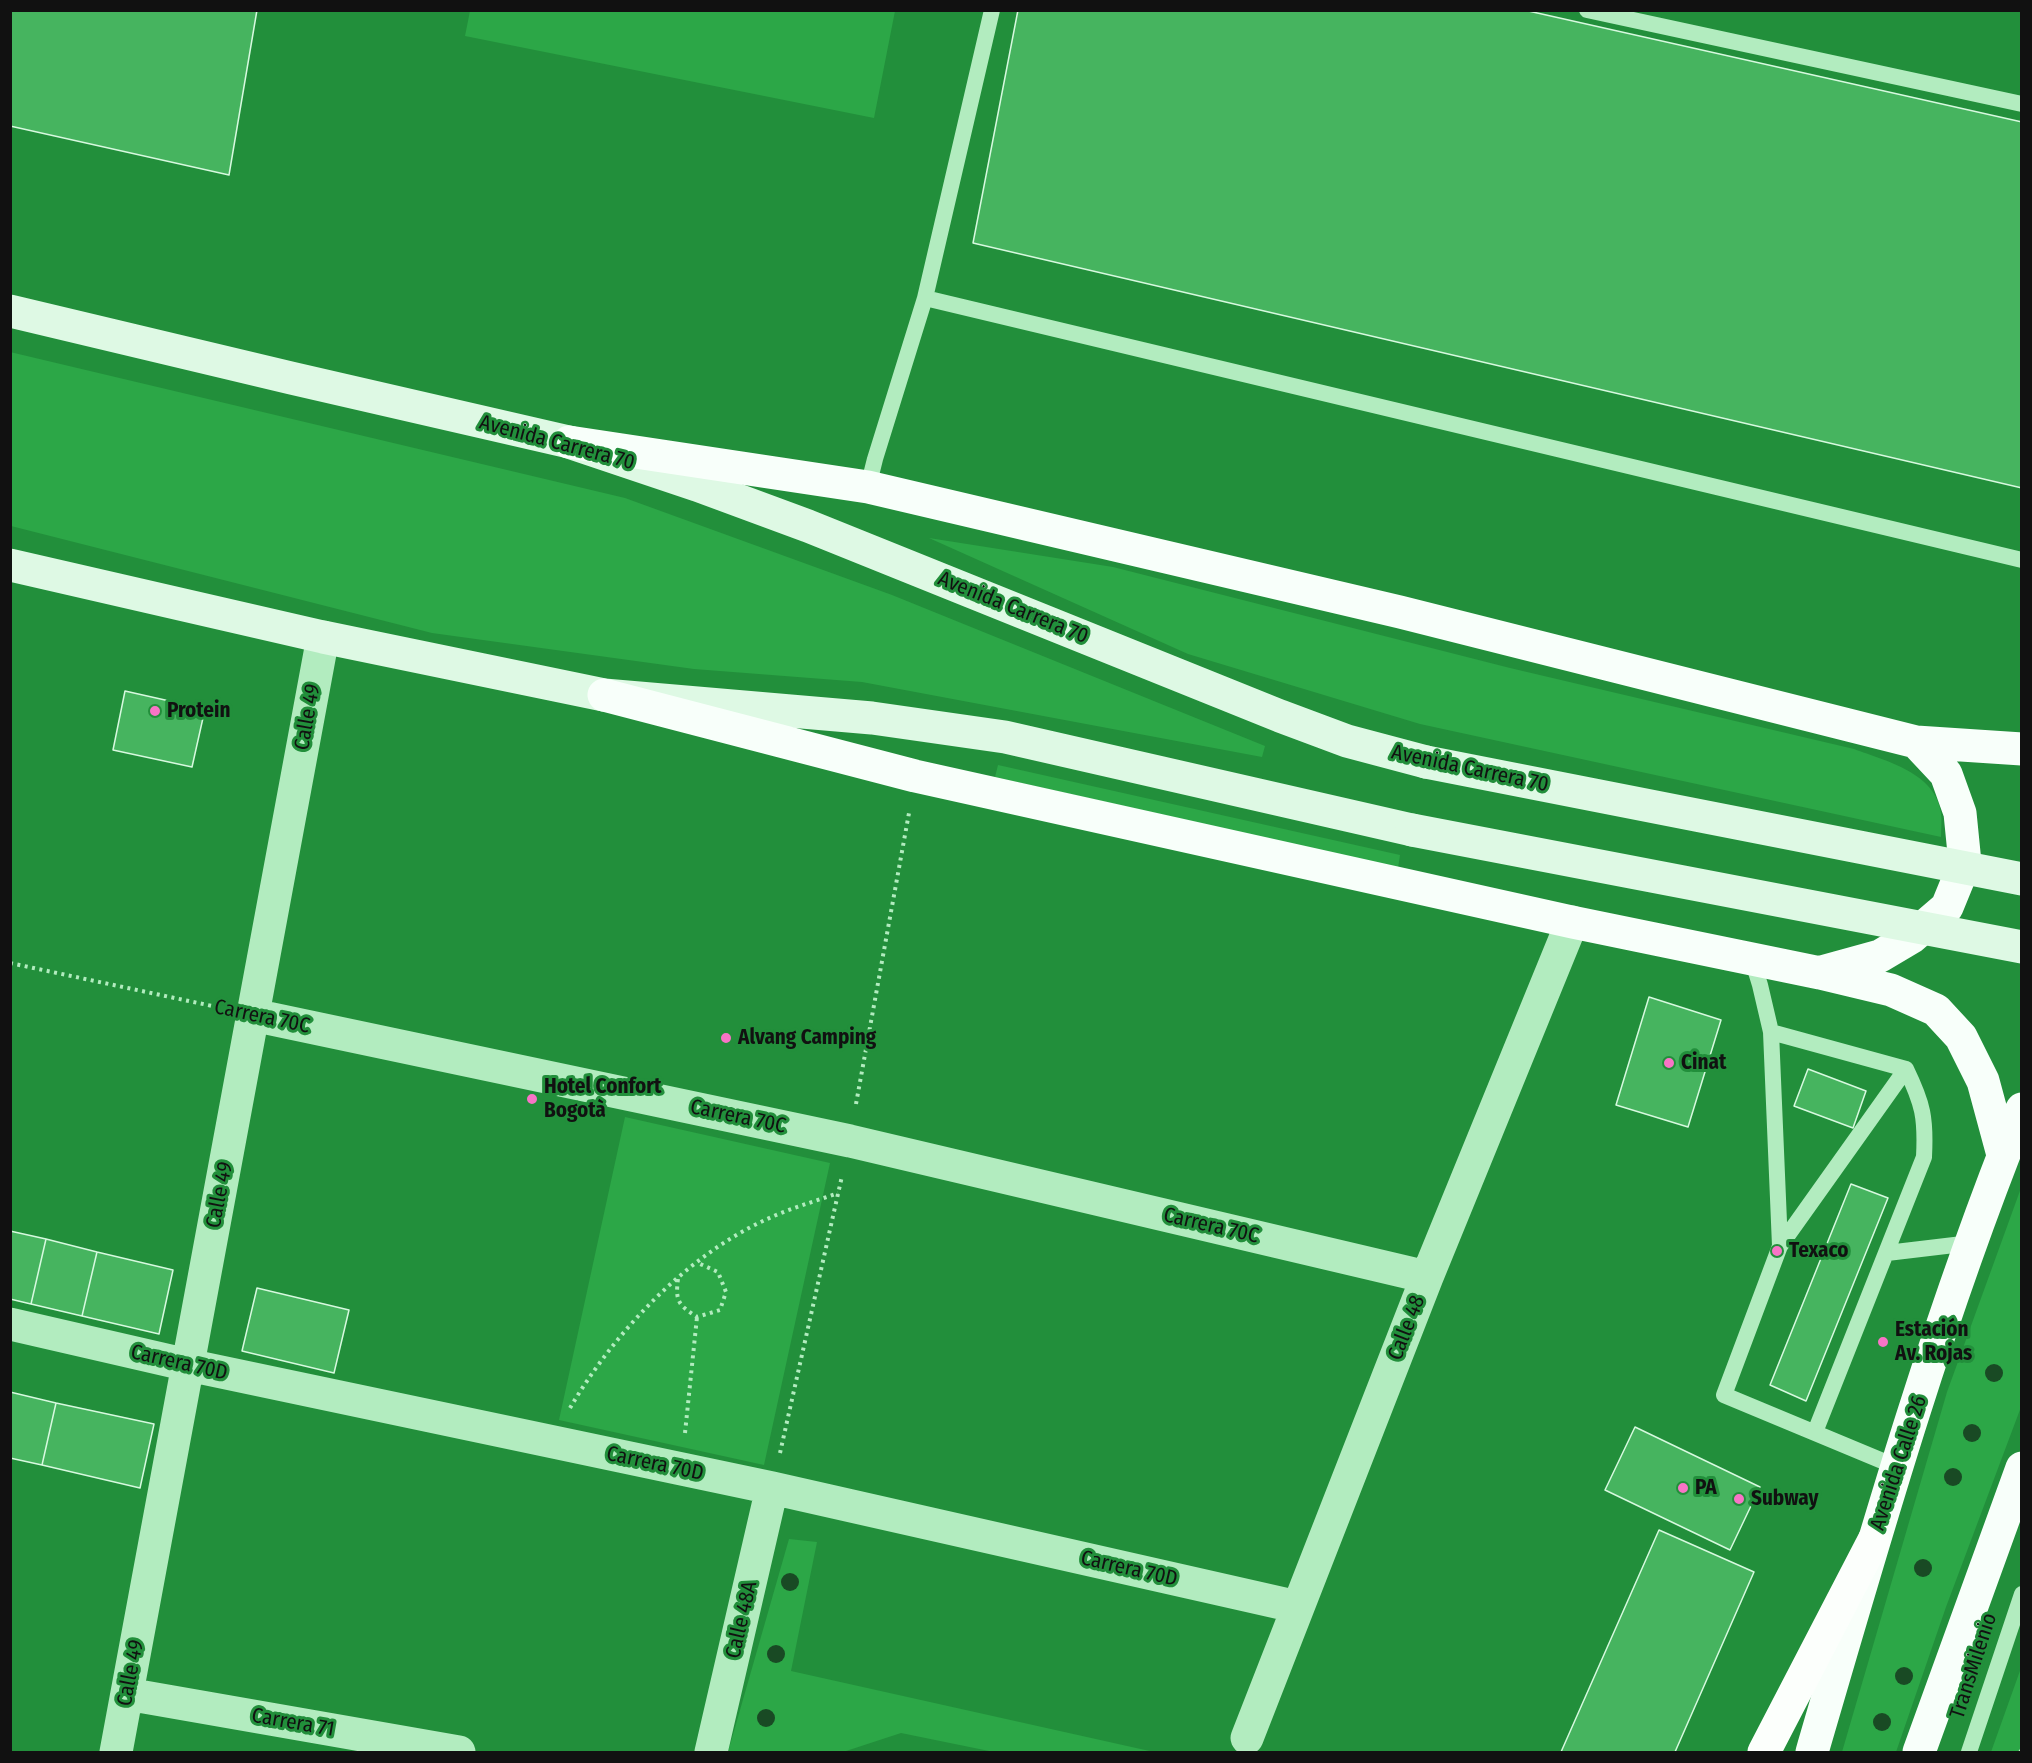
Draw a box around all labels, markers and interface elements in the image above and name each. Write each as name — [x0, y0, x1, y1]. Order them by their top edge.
street label: Avenida Carrera 70 — [477, 410, 637, 476]
street label: Avenida Carrera 70 — [934, 566, 1092, 650]
street label: Calle 49 — [290, 682, 326, 752]
place label: Protein — [167, 698, 230, 724]
marker: Protein — [148, 704, 162, 718]
street label: Avenida Carrera 70 — [1389, 740, 1551, 798]
street label: Carrera 70C — [212, 995, 312, 1039]
place label: Alvang Camping — [738, 1025, 876, 1051]
marker: Alvang Camping — [719, 1031, 733, 1045]
place label: Cinat — [1681, 1050, 1726, 1076]
marker: Cinat — [1662, 1056, 1676, 1070]
place label: Hotel Confort Bogotà — [544, 1074, 661, 1124]
marker: Hotel Confort Bogotà — [525, 1092, 539, 1106]
street label: Carrera 70C — [688, 1095, 788, 1139]
street label: Calle 49 — [201, 1160, 239, 1230]
street label: Carrera 70C — [1161, 1203, 1261, 1249]
place label: Texaco — [1789, 1238, 1848, 1264]
marker: Texaco — [1770, 1244, 1784, 1258]
street label: Calle 48 — [1383, 1292, 1431, 1364]
place label: Estación Av. Rojas — [1895, 1317, 1972, 1367]
marker: Estación Av. Rojas — [1876, 1335, 1890, 1349]
street label: Carrera 70D — [128, 1340, 230, 1386]
street label: Avenida Calle 26 — [1865, 1393, 1933, 1533]
street label: Carrera 70D — [604, 1441, 706, 1487]
place label: PA — [1695, 1475, 1717, 1501]
marker: PA — [1676, 1481, 1690, 1495]
place label: Subway — [1751, 1486, 1818, 1512]
marker: Subway — [1732, 1492, 1746, 1506]
street label: Carrera 70D — [1078, 1546, 1180, 1592]
street label: Calle 48A — [721, 1579, 763, 1661]
street label: TransMilenio — [1945, 1610, 2003, 1722]
street label: Calle 49 — [112, 1638, 150, 1708]
street label: Carrera 71 — [250, 1703, 336, 1743]

